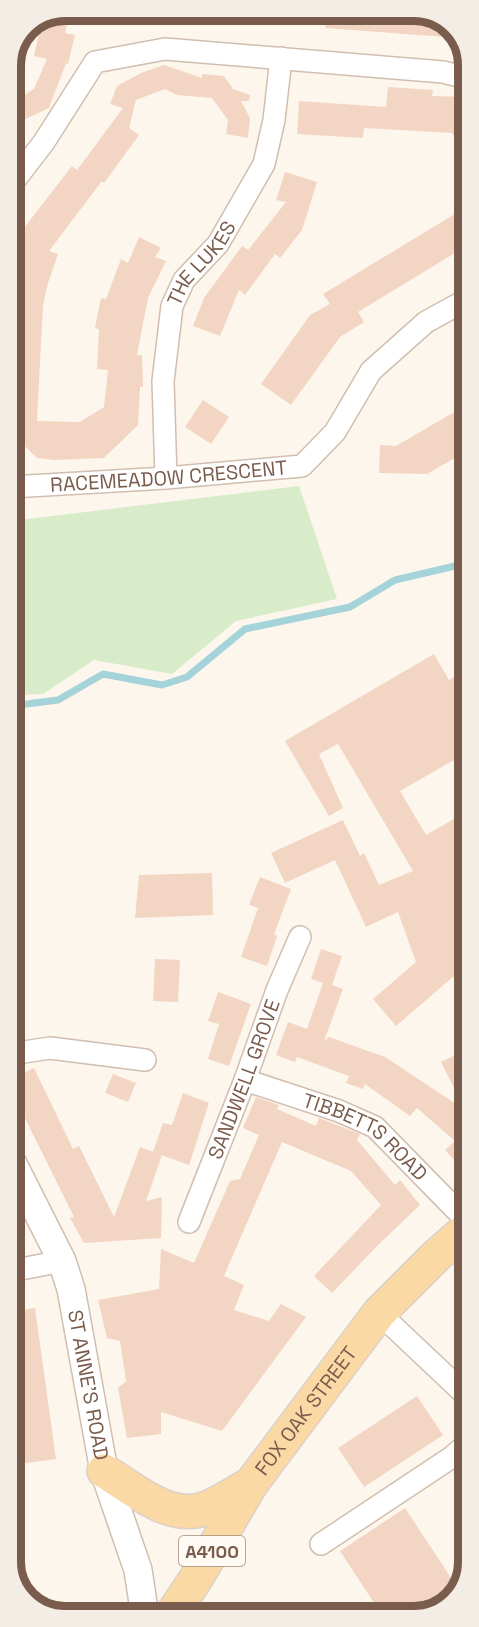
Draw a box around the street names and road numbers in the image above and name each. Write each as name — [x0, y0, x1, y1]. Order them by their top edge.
street label: THE LUKES — [161, 216, 242, 310]
street label: RACEMEADOW CRESCENT — [49, 454, 288, 498]
street label: SANDWELL GROVE — [202, 996, 286, 1163]
street label: TIBBETTS ROAD — [299, 1087, 433, 1186]
street label: ST ANNE'S ROAD — [62, 1308, 115, 1462]
street label: FOX OAK STREET — [249, 1341, 363, 1481]
road number: A4100 — [179, 1536, 245, 1566]

